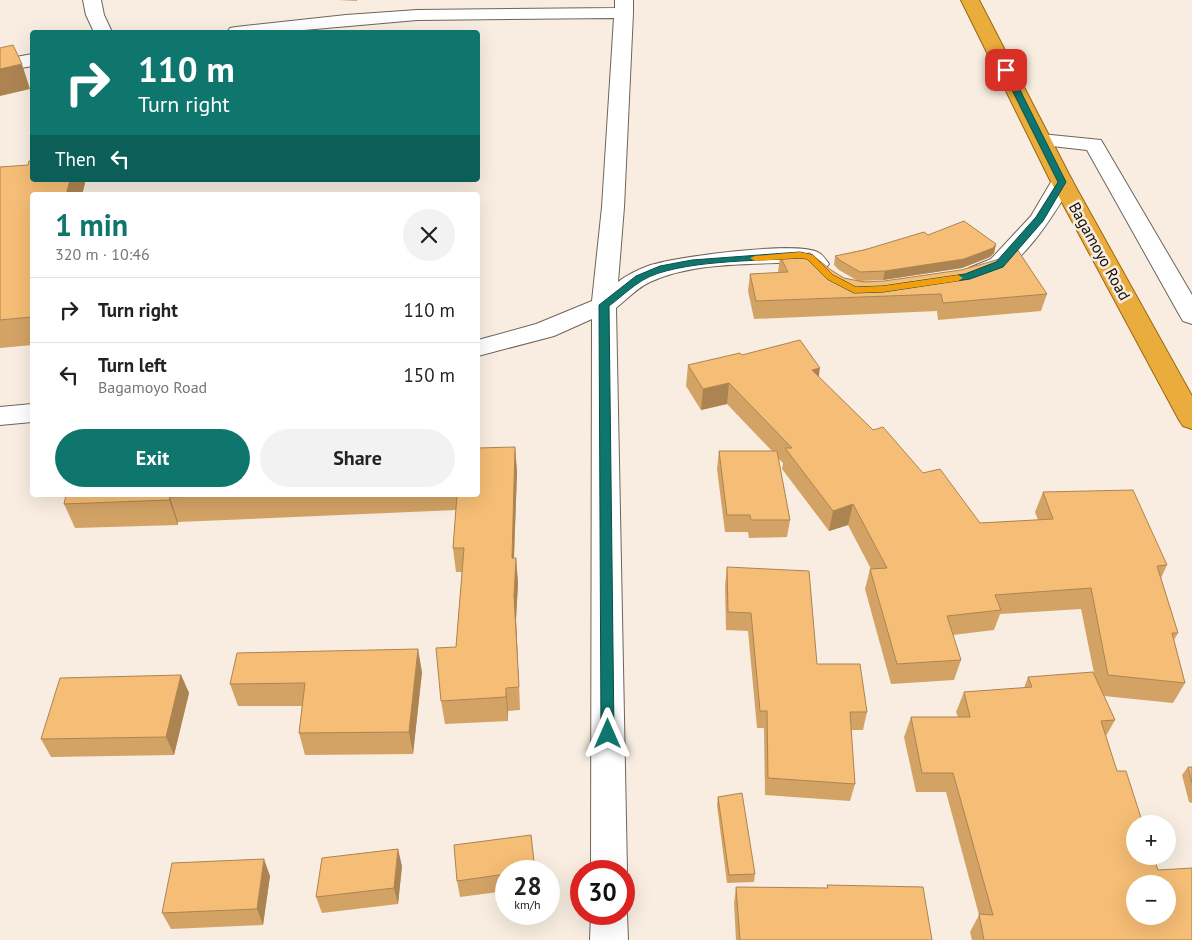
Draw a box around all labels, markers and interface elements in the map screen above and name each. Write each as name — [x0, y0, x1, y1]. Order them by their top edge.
text: 110 m — [138, 46, 235, 92]
pin — [985, 49, 1027, 91]
icon: right — [55, 50, 120, 115]
icon: arrive — [992, 56, 1020, 84]
text: Turn right — [138, 90, 230, 118]
icon: left — [106, 145, 134, 173]
text: Then — [55, 147, 96, 171]
street label: Bagamoyo Road — [1065, 198, 1135, 304]
text: 1 min — [55, 205, 128, 244]
button: close — [403, 209, 455, 261]
text: 320 m · 10:46 — [55, 244, 150, 264]
icon: right — [55, 296, 83, 324]
text: Turn right — [98, 298, 178, 322]
text: 110 m — [403, 298, 455, 322]
text: Turn left — [98, 353, 167, 377]
icon: left — [55, 361, 83, 389]
text: 150 m — [403, 363, 455, 387]
text: Bagamoyo Road — [98, 377, 207, 397]
button: Exit — [55, 429, 250, 487]
button: Share — [260, 429, 455, 487]
position arrow — [581, 707, 633, 759]
map controls — [1126, 815, 1176, 925]
button: + — [1126, 815, 1176, 865]
speed limit sign: 30 — [570, 860, 635, 925]
text: 28 — [513, 870, 542, 902]
button: − — [1126, 875, 1176, 925]
text: km/h — [514, 897, 541, 912]

